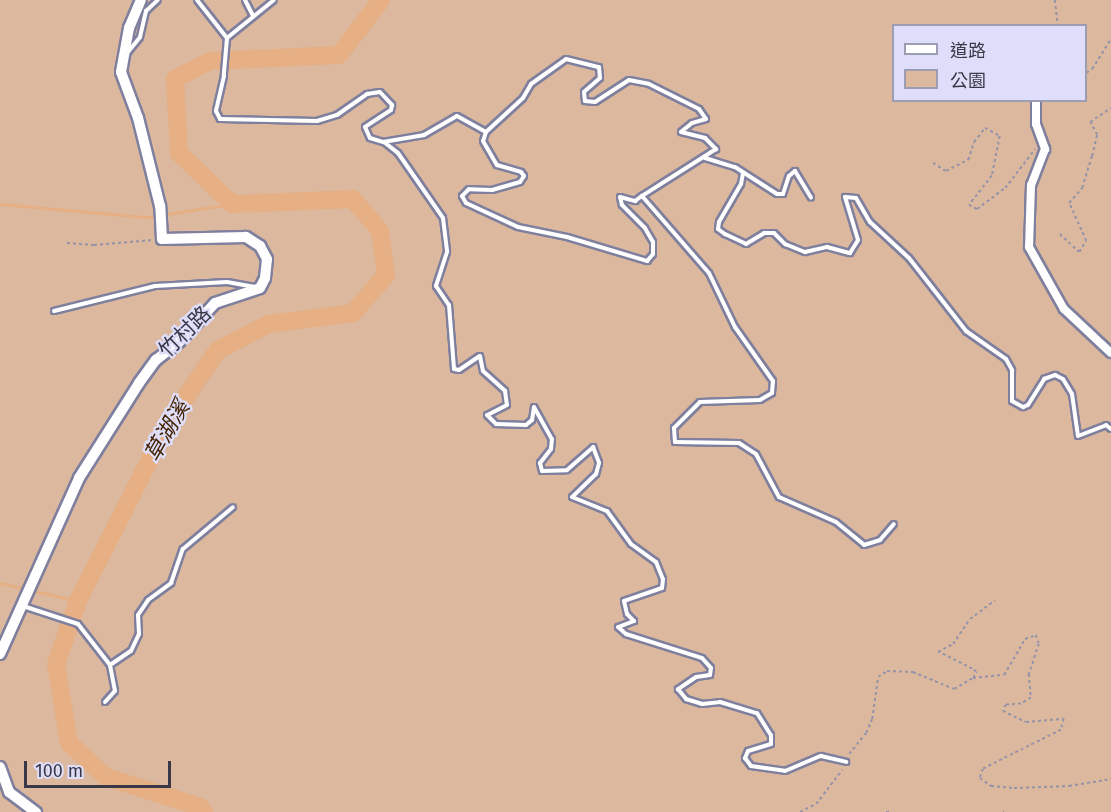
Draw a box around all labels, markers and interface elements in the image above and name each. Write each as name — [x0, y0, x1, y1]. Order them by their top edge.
legend — [892, 24, 1087, 102]
text: 道路 — [950, 40, 986, 62]
text: 公園 — [950, 70, 986, 92]
street label: 竹村路 — [154, 301, 216, 363]
water label: 草湖溪 — [139, 396, 195, 466]
scale bar — [27, 749, 174, 787]
text: 100 m — [35, 760, 83, 782]

